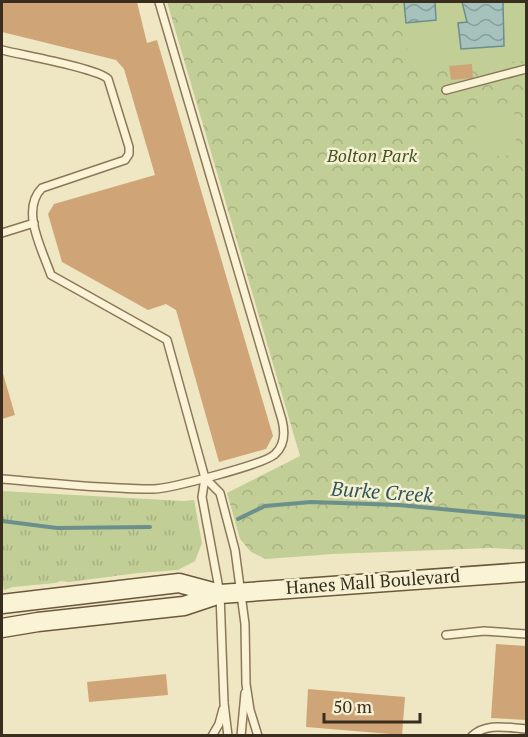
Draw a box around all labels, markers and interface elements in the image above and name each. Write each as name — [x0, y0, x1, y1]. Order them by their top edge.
park label: Bolton Park — [326, 143, 417, 167]
water label: Burke Creek — [329, 474, 434, 509]
street label: Hanes Mall Boulevard — [285, 563, 461, 599]
scale bar — [324, 686, 420, 724]
text: 50 m — [333, 694, 373, 718]

